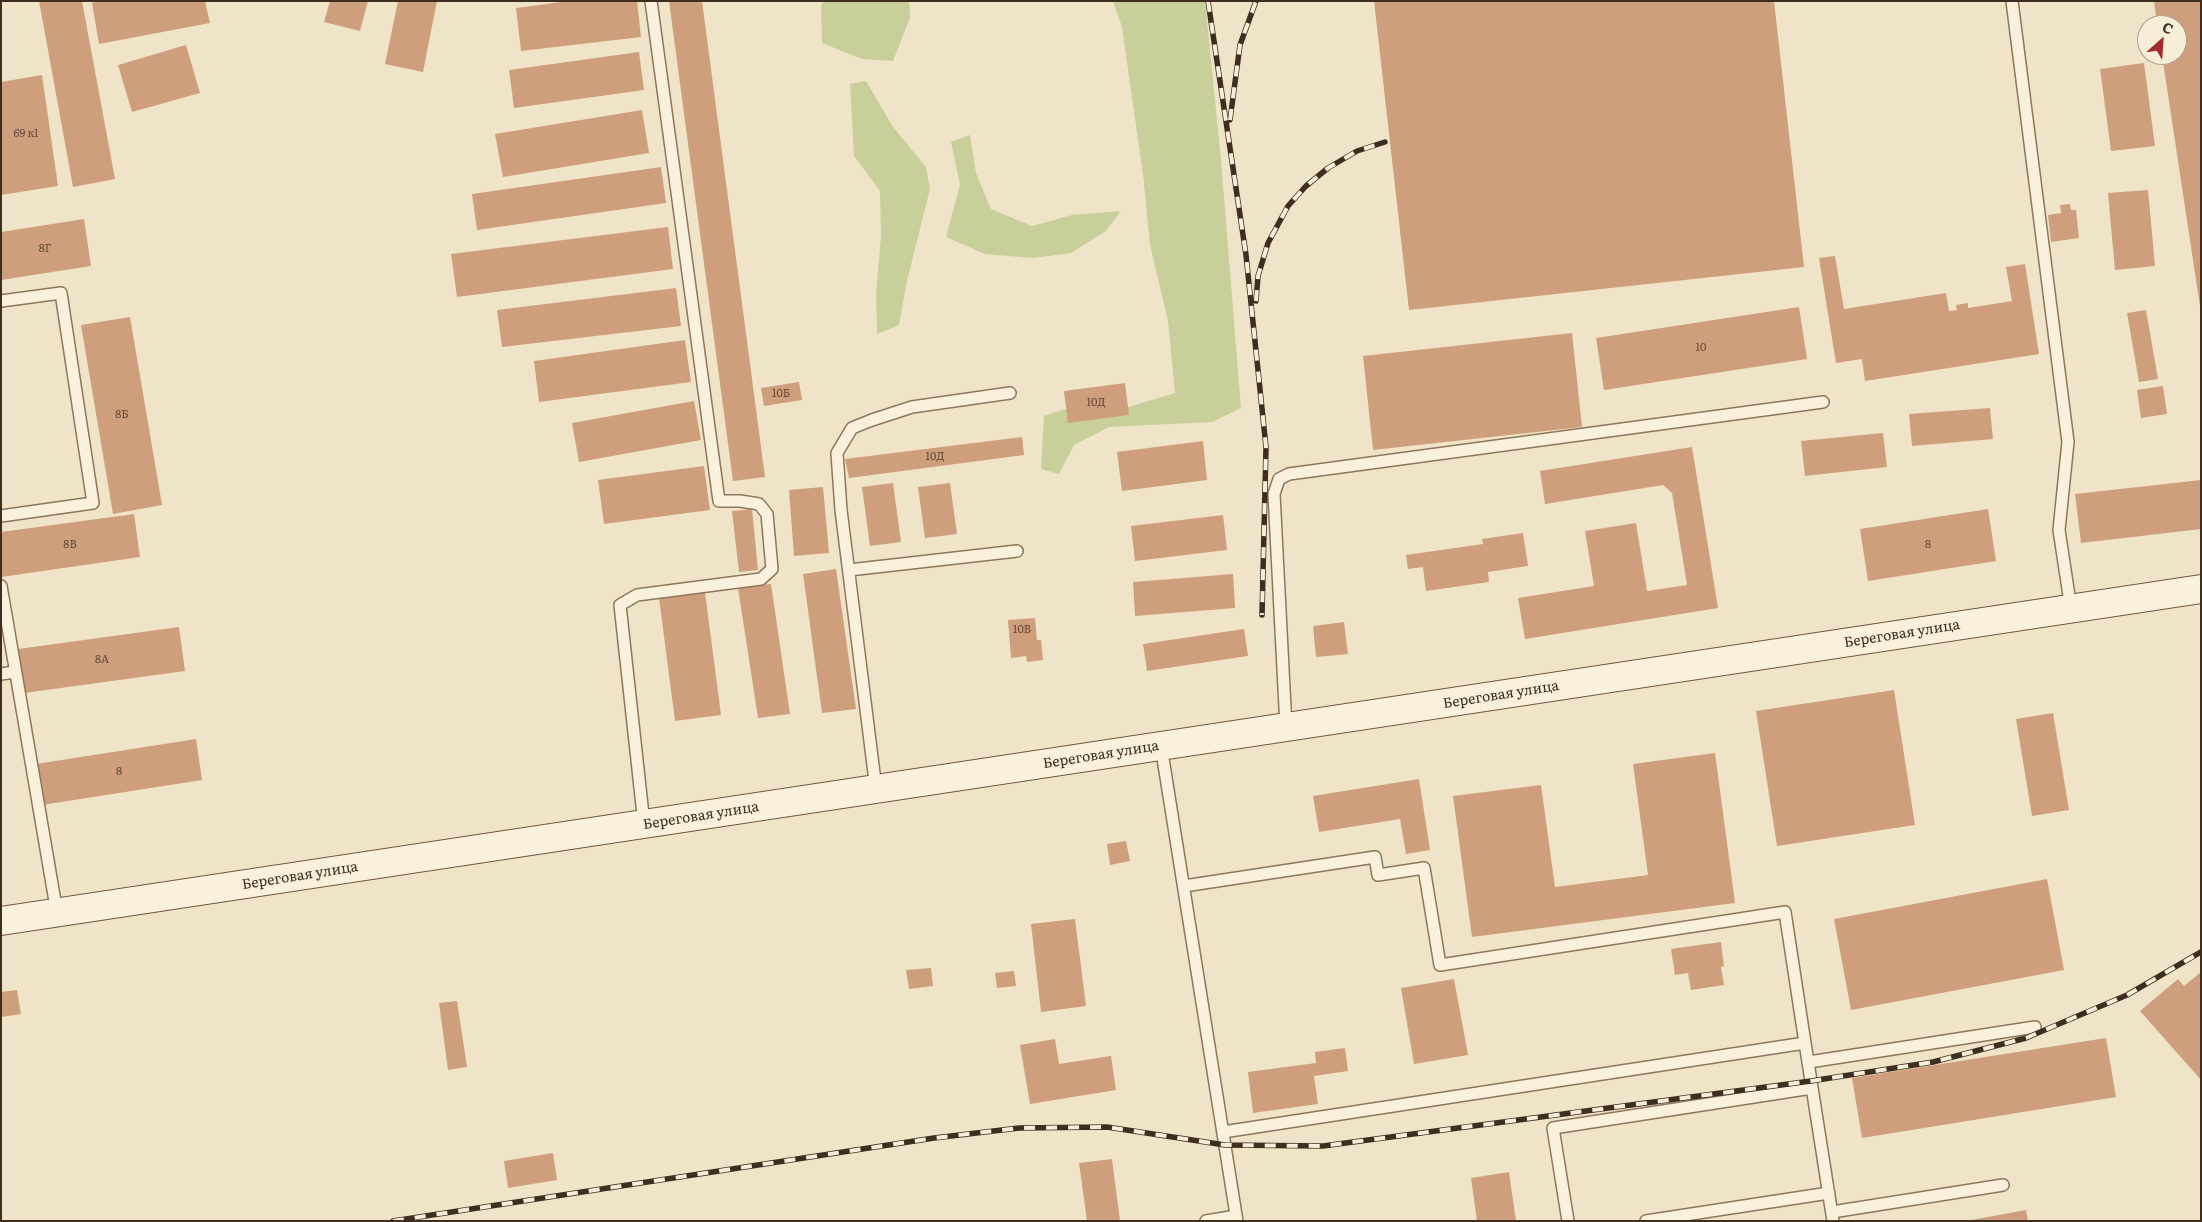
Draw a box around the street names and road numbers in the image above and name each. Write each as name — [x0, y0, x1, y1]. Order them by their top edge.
street label: Береговая улица — [1843, 617, 1961, 651]
street label: Береговая улица — [1442, 678, 1560, 712]
street label: Береговая улица — [1042, 738, 1160, 772]
street label: Береговая улица — [642, 799, 760, 833]
street label: Береговая улица — [241, 859, 359, 893]

